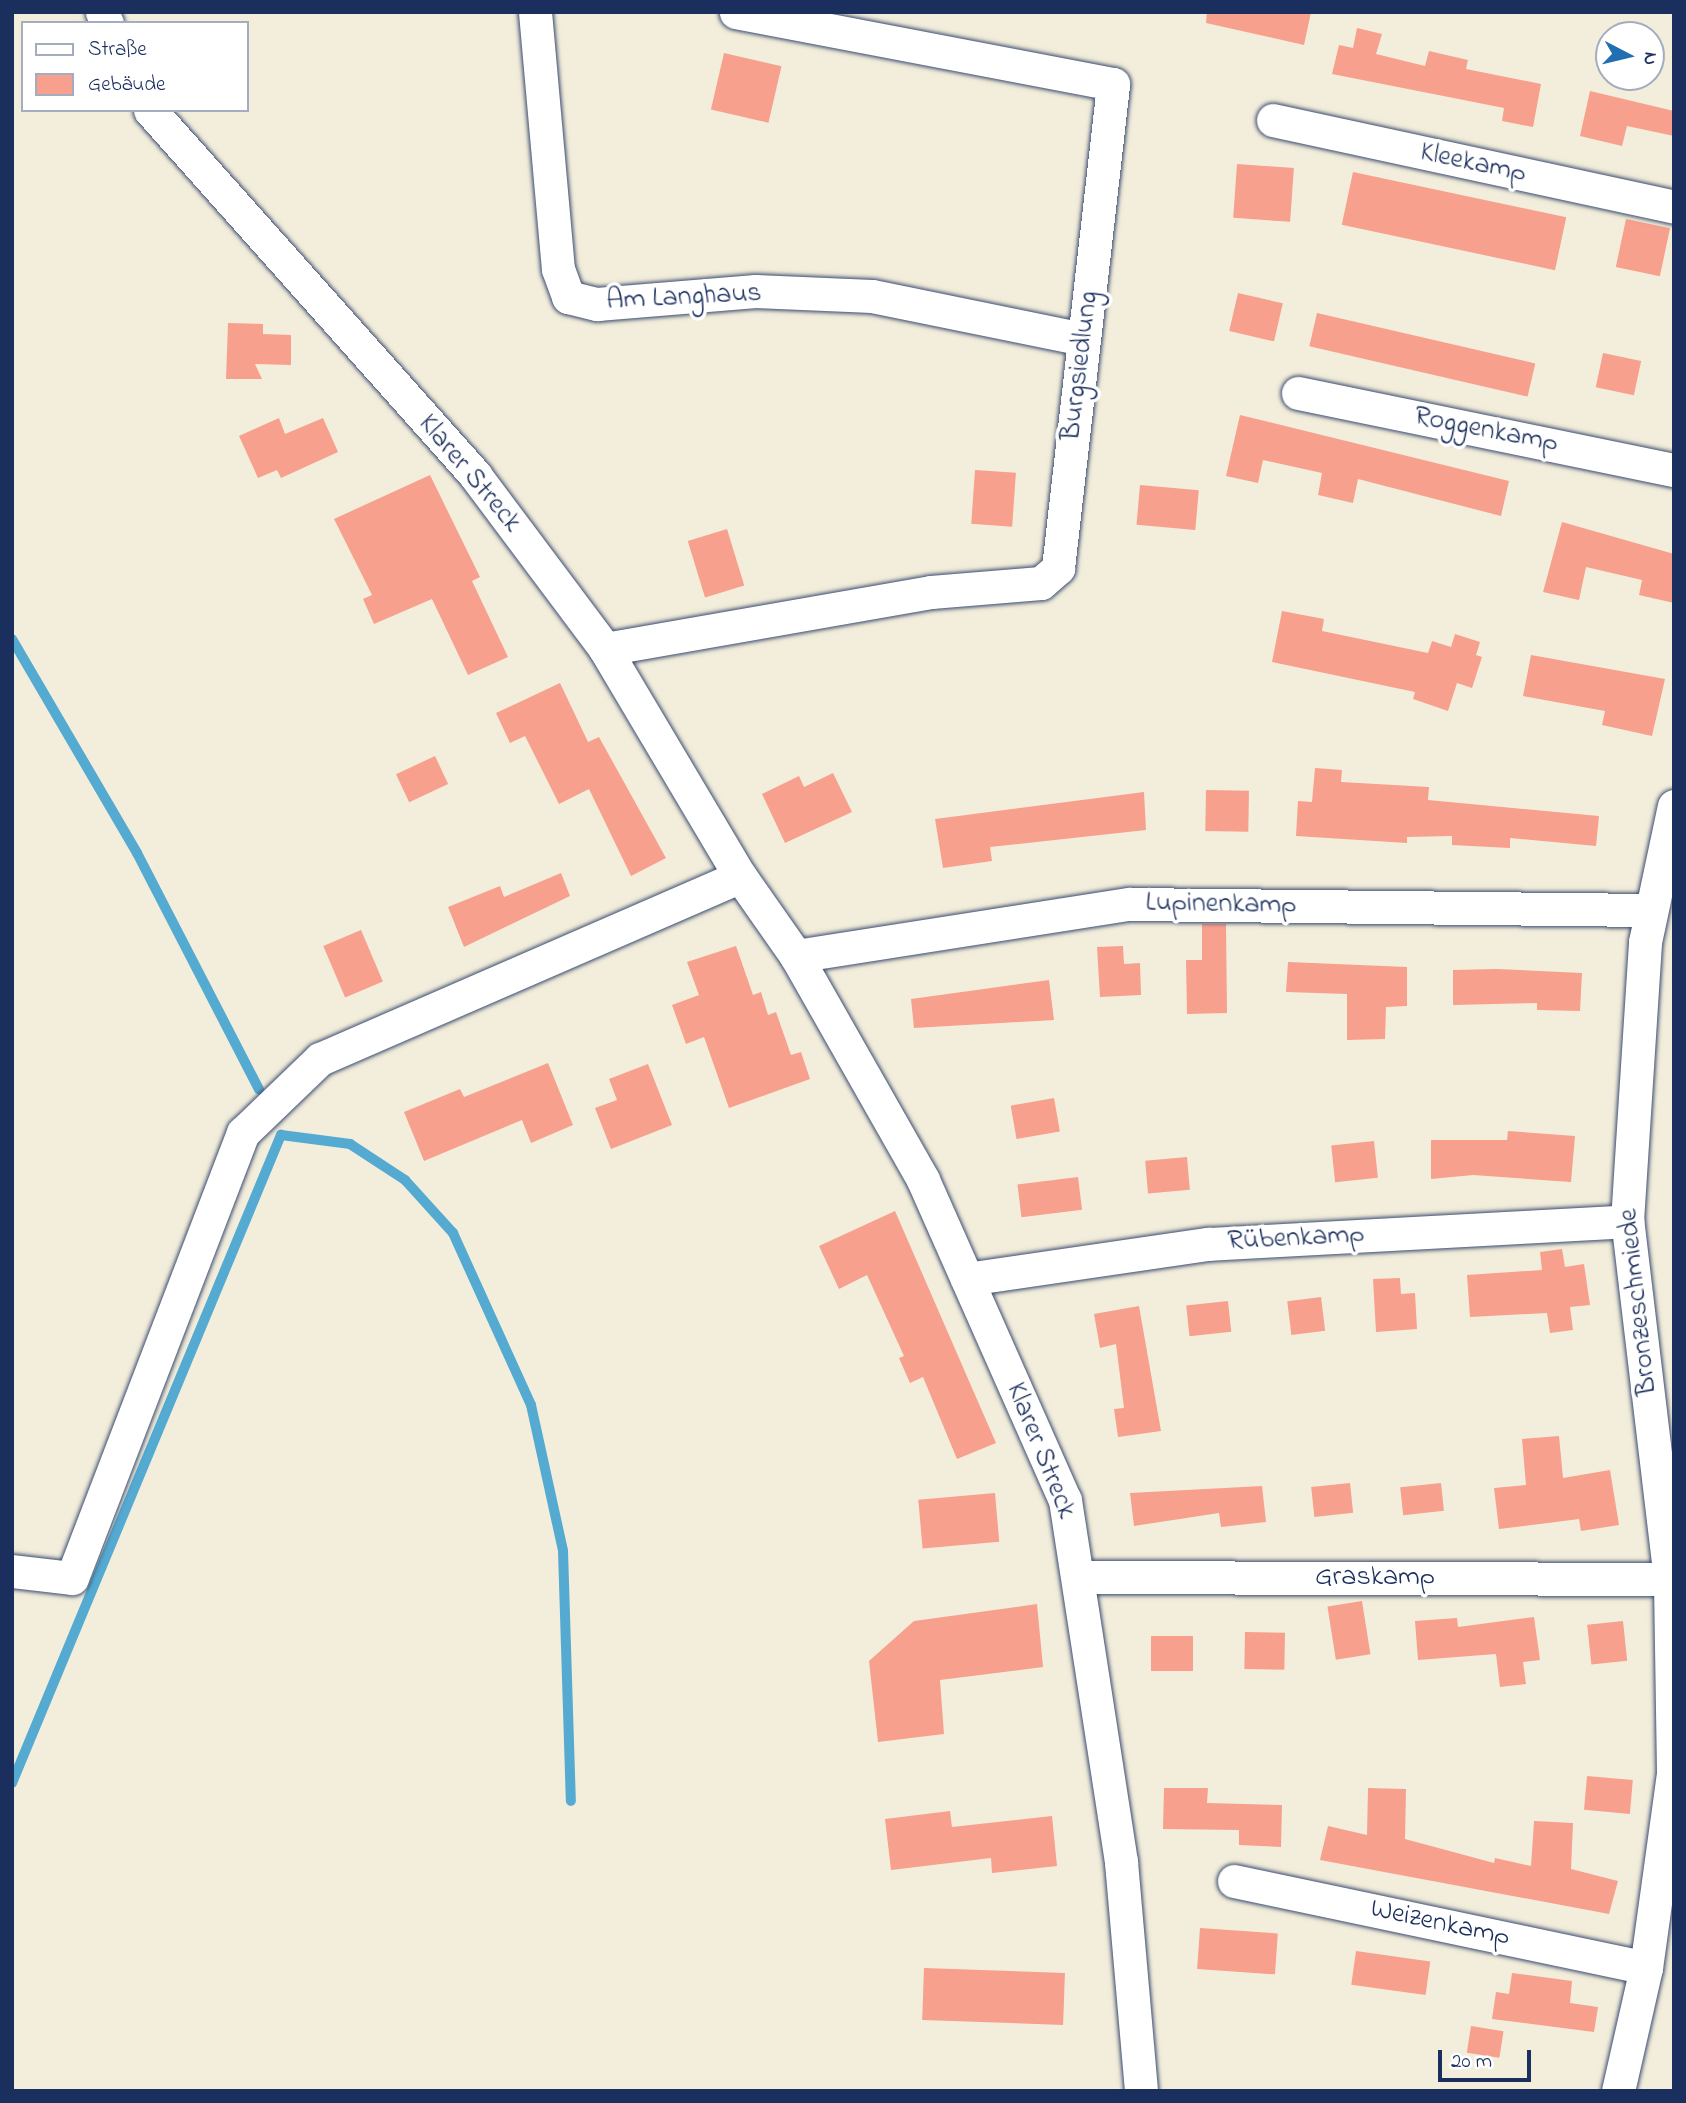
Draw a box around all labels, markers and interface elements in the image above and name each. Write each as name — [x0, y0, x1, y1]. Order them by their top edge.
legend — [21, 21, 248, 112]
north arrow — [1595, 21, 1665, 91]
text: Straße — [88, 35, 147, 65]
text: N — [1635, 50, 1664, 66]
text: Gebäude — [88, 70, 165, 100]
street label: Kleekamp — [1417, 136, 1529, 192]
street label: Am Langhaus — [606, 277, 762, 319]
street label: Burgsiedlung — [1055, 289, 1107, 443]
street label: Roggenkamp — [1411, 401, 1561, 461]
street label: Klarer Streck — [410, 408, 528, 540]
street label: Lupinenkamp — [1145, 887, 1297, 923]
street label: Bronzeschmiede — [1612, 1207, 1666, 1397]
street label: Rübenkamp — [1227, 1219, 1365, 1259]
street label: Klarer Streck — [998, 1378, 1082, 1524]
street label: Graskamp — [1315, 1561, 1435, 1595]
street label: Weizenkamp — [1367, 1893, 1513, 1955]
scale bar — [1441, 2036, 1534, 2080]
text: 20 m — [1451, 2047, 1492, 2077]

